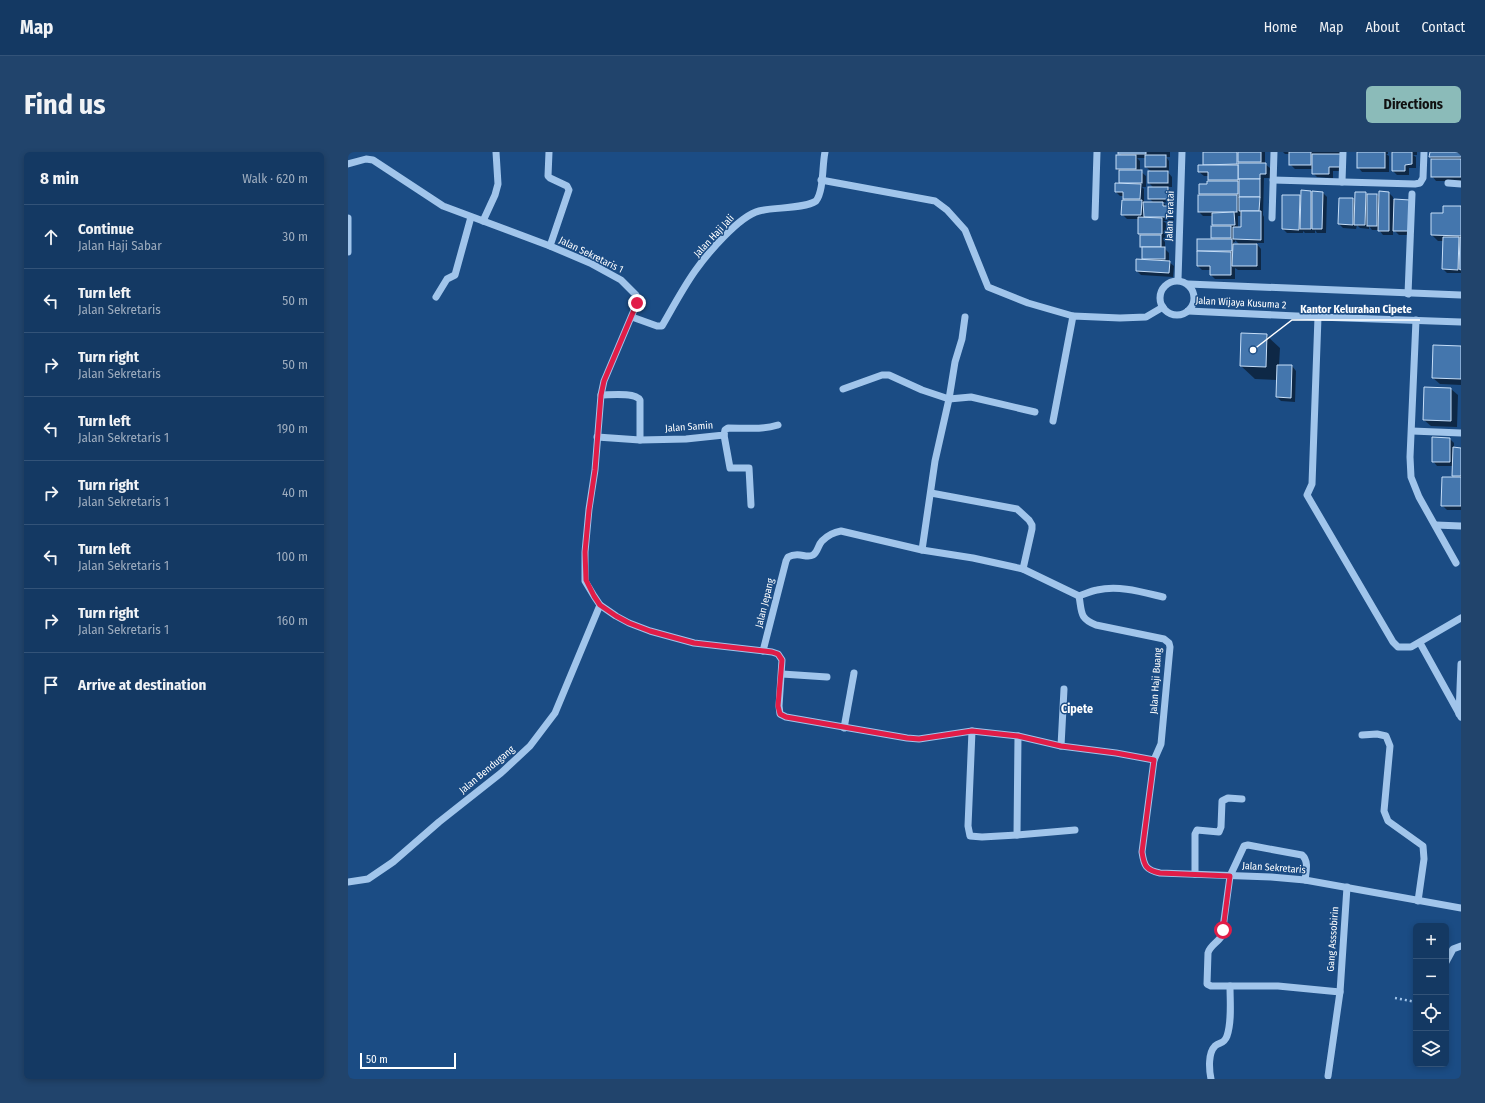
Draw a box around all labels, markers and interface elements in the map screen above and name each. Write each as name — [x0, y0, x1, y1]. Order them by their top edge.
text: Map — [20, 16, 53, 39]
text: Home — [1264, 19, 1297, 36]
text: Map — [1319, 19, 1343, 36]
text: About — [1365, 19, 1400, 36]
text: Contact — [1422, 19, 1465, 36]
button: Directions — [1366, 86, 1461, 123]
text: Find us — [24, 88, 106, 121]
text: 8 min — [40, 168, 79, 189]
text: Walk · 620 m — [242, 171, 308, 186]
street label: Jalan Teratai — [1163, 191, 1177, 241]
street label: Jalan Haji Jali — [691, 212, 737, 260]
text: Continue — [78, 220, 134, 238]
icon: ahead — [40, 226, 62, 248]
text: 30 m — [282, 229, 308, 244]
street label: Jalan Sekretaris 1 — [557, 234, 625, 276]
text: Jalan Haji Sabar — [78, 238, 162, 253]
text: Turn left — [78, 284, 131, 302]
icon: left — [40, 290, 62, 312]
text: 50 m — [282, 293, 308, 308]
route end — [628, 294, 646, 312]
street label: Jalan Wijaya Kusuma 2 — [1195, 295, 1287, 311]
callout: Kantor Kelurahan Cipete — [1292, 297, 1420, 320]
text: Jalan Sekretaris — [78, 302, 161, 317]
text: Kantor Kelurahan Cipete — [1300, 303, 1412, 316]
text: Turn right — [78, 348, 139, 366]
icon: right — [40, 354, 62, 376]
text: 50 m — [282, 357, 308, 372]
text: Jalan Sekretaris — [78, 366, 161, 381]
text: Turn left — [78, 412, 131, 430]
icon: left — [40, 418, 62, 440]
street label: Jalan Samin — [665, 419, 713, 435]
text: 190 m — [277, 421, 308, 436]
text: Jalan Sekretaris 1 — [78, 430, 169, 445]
text: Turn right — [78, 476, 139, 494]
icon: right — [40, 482, 62, 504]
text: 40 m — [282, 485, 308, 500]
text: Jalan Sekretaris 1 — [78, 494, 169, 509]
text: Turn left — [78, 540, 131, 558]
icon: left — [40, 546, 62, 568]
text: 100 m — [276, 549, 308, 564]
text: Jalan Sekretaris 1 — [78, 558, 169, 573]
street label: Jalan Jepang — [753, 577, 777, 629]
text: Turn right — [78, 604, 139, 622]
icon: right — [40, 610, 62, 632]
text: 160 m — [277, 613, 308, 628]
text: Jalan Sekretaris 1 — [78, 622, 169, 637]
street label: Jalan Haji Buang — [1148, 647, 1164, 715]
icon: arrive — [40, 674, 62, 696]
text: Arrive at destination — [78, 676, 206, 694]
district label: Cipete — [1061, 702, 1093, 716]
street label: Jalan Bendugang — [457, 743, 517, 797]
street label: Jalan Sekretaris — [1242, 860, 1306, 876]
street label: Gang Asssobirin — [1325, 906, 1341, 972]
route start — [1214, 921, 1232, 939]
map controls — [1413, 923, 1449, 1067]
button: + — [1413, 923, 1449, 959]
button: − — [1413, 959, 1449, 995]
button: locate — [1413, 995, 1449, 1031]
button: layers — [1413, 1031, 1449, 1067]
scale bar — [360, 1051, 456, 1070]
text: 50 m — [366, 1053, 388, 1066]

